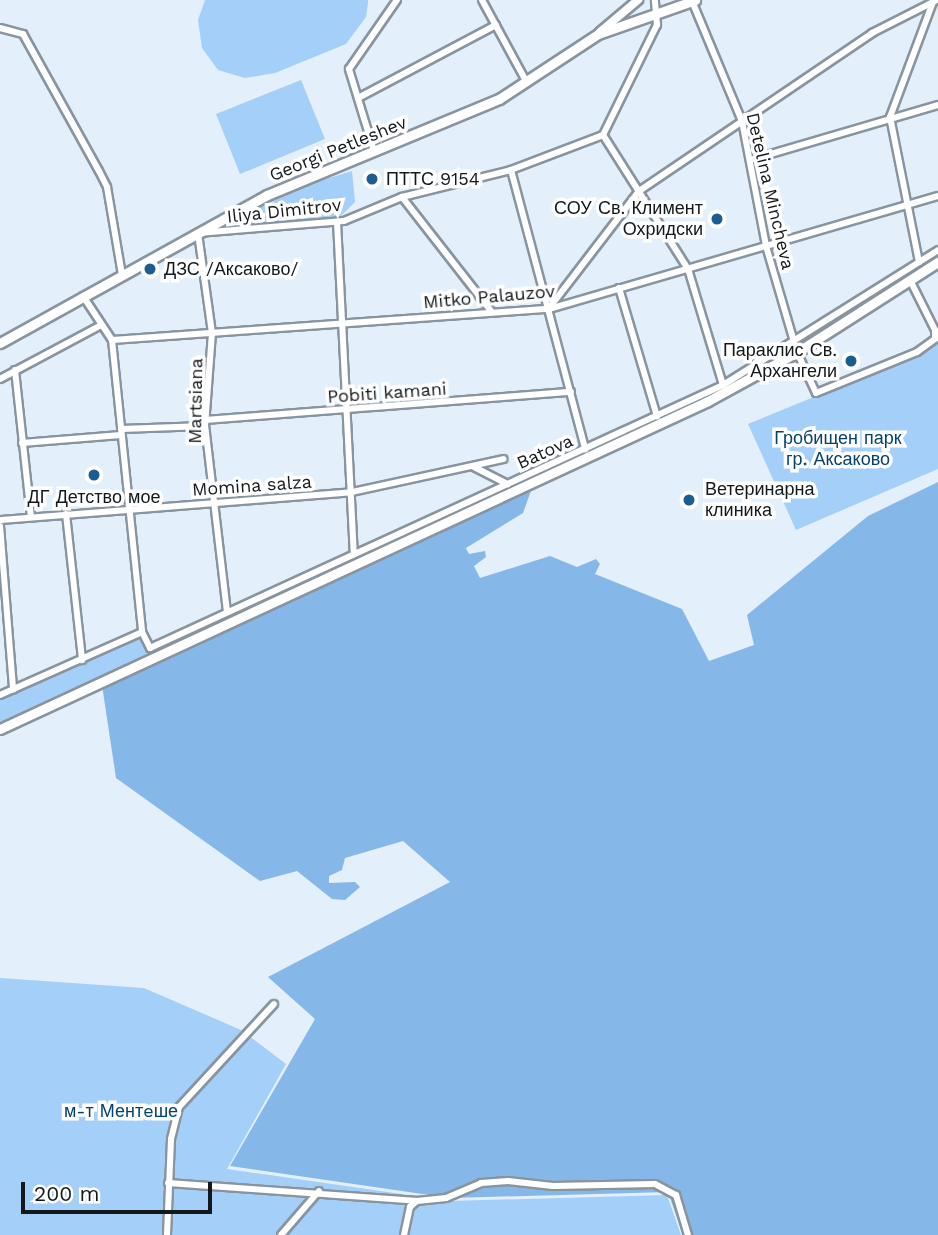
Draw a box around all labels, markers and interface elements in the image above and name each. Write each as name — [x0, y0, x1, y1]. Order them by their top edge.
street label: Detelina Mincheva — [741, 110, 799, 272]
street label: Georgi Petleshev — [266, 112, 410, 186]
place label: ПТТС 9154 — [386, 168, 480, 190]
marker: ПТТС 9154 — [364, 171, 380, 187]
street label: Iliya Dimitrov — [226, 194, 342, 228]
place label: СОУ Св. Климент Охридски — [554, 198, 703, 241]
marker: СОУ Св. Климент Охридски — [709, 211, 725, 227]
place label: ДЗС /Аксаково/ — [164, 258, 298, 280]
marker: ДЗС /Аксаково/ — [142, 261, 158, 277]
street label: Mitko Palauzov — [422, 280, 556, 314]
place label: Параклис Св. Архангели — [723, 340, 837, 382]
marker: Параклис Св. Архангели — [843, 353, 859, 369]
street label: Martsiana — [184, 358, 208, 444]
street label: Pobiti kamani — [327, 378, 447, 408]
park label: Гробищен парк гр. Аксаково — [774, 428, 902, 471]
street label: Batova — [514, 430, 576, 474]
marker: ДГ Детство мое — [86, 467, 102, 483]
street label: Momina salza — [191, 471, 313, 501]
place label: Ветеринарна клиника — [705, 479, 814, 522]
place label: ДГ Детство мое — [28, 486, 160, 508]
marker: Ветеринарна клиника — [679, 490, 699, 510]
park label: м-т Ментeше — [64, 1100, 178, 1122]
scale bar — [24, 1168, 215, 1212]
text: 200 m — [34, 1181, 100, 1206]

